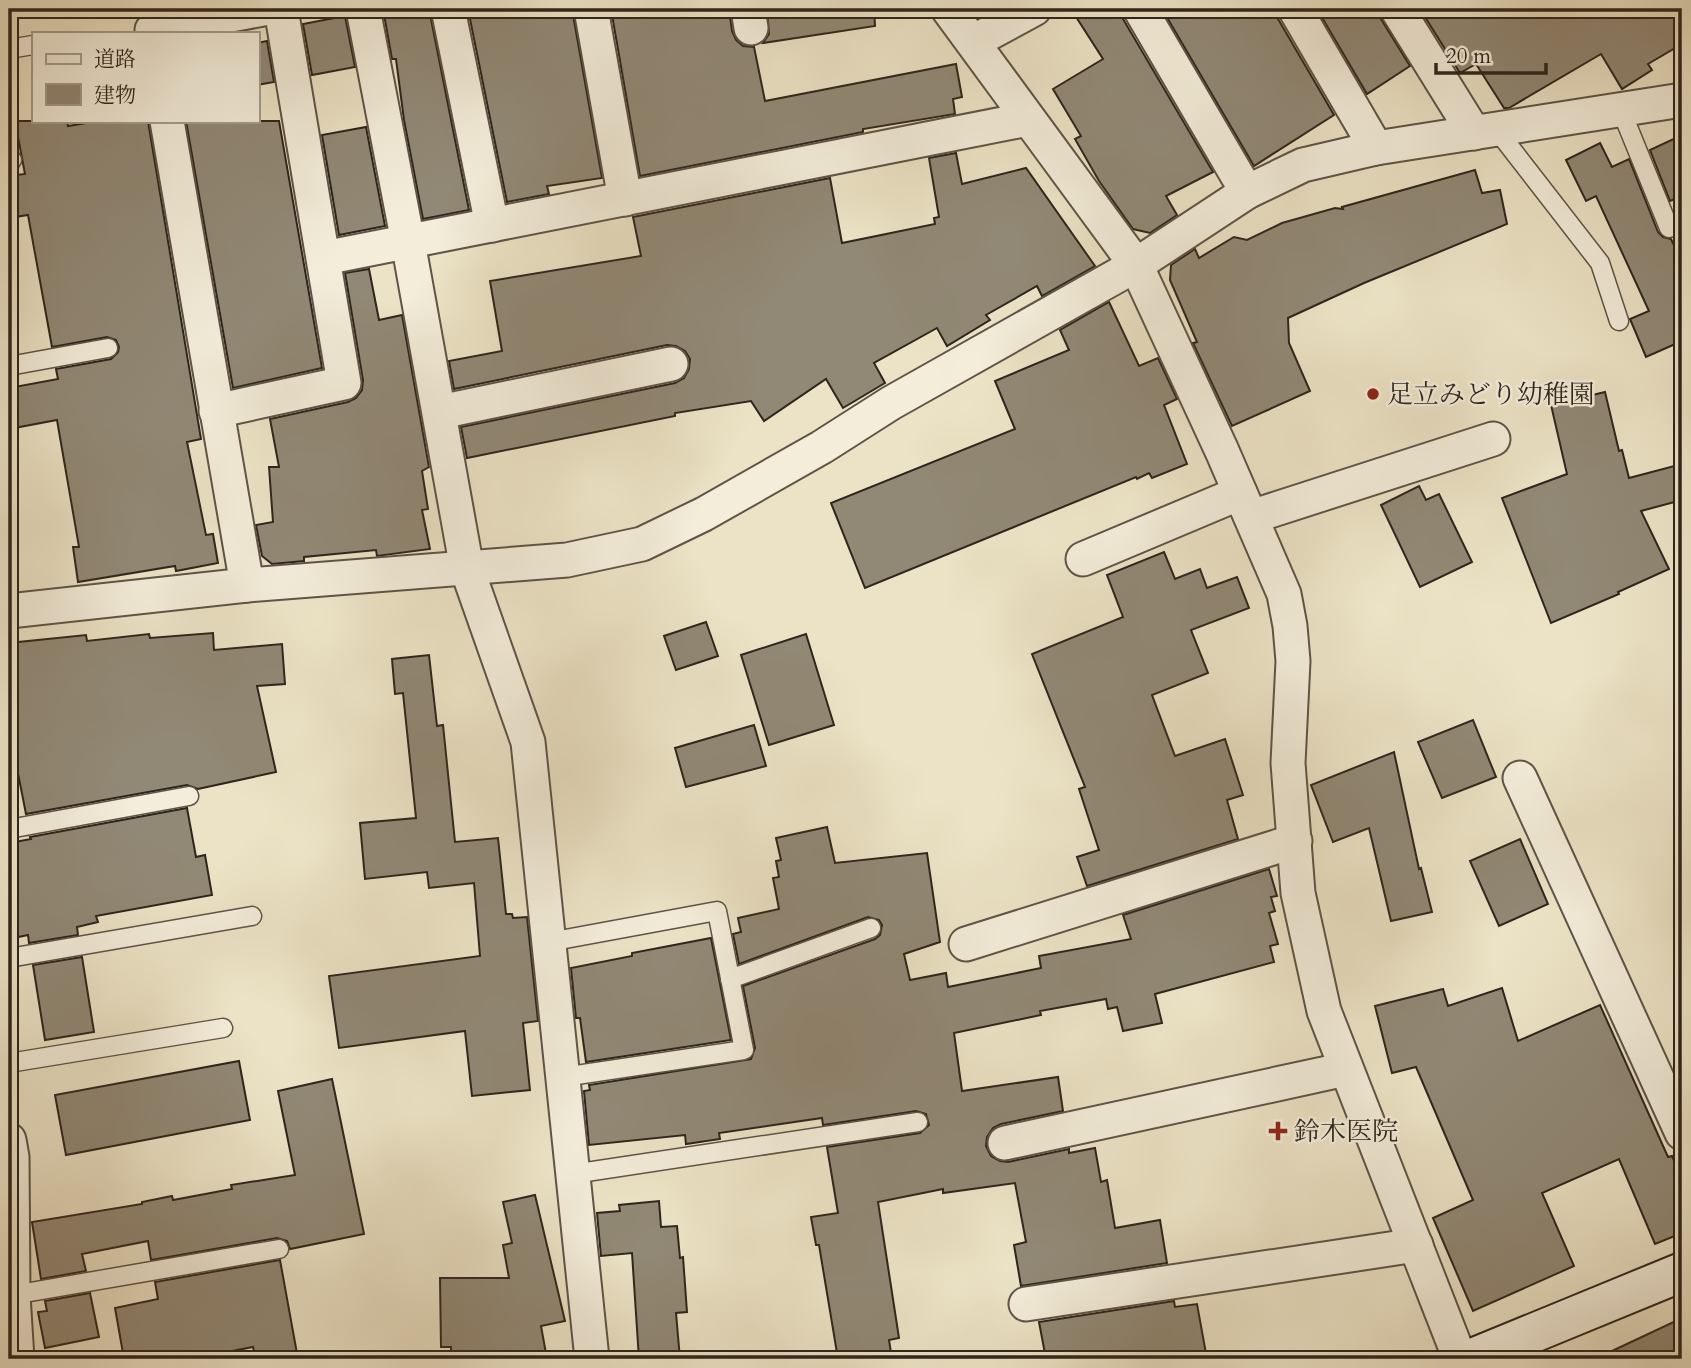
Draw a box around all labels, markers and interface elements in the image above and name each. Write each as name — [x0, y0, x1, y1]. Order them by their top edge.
legend — [32, 32, 259, 122]
scale bar — [1436, 32, 1546, 76]
text: 20 m — [1446, 42, 1491, 71]
text: 道路 — [94, 45, 136, 74]
text: 建物 — [94, 81, 136, 110]
place label: 足立みどり幼稚園 — [1387, 377, 1595, 412]
marker: 足立みどり幼稚園 — [1365, 386, 1381, 402]
place label: 鈴木医院 — [1294, 1114, 1398, 1149]
marker: 鈴木医院 — [1268, 1121, 1288, 1141]

